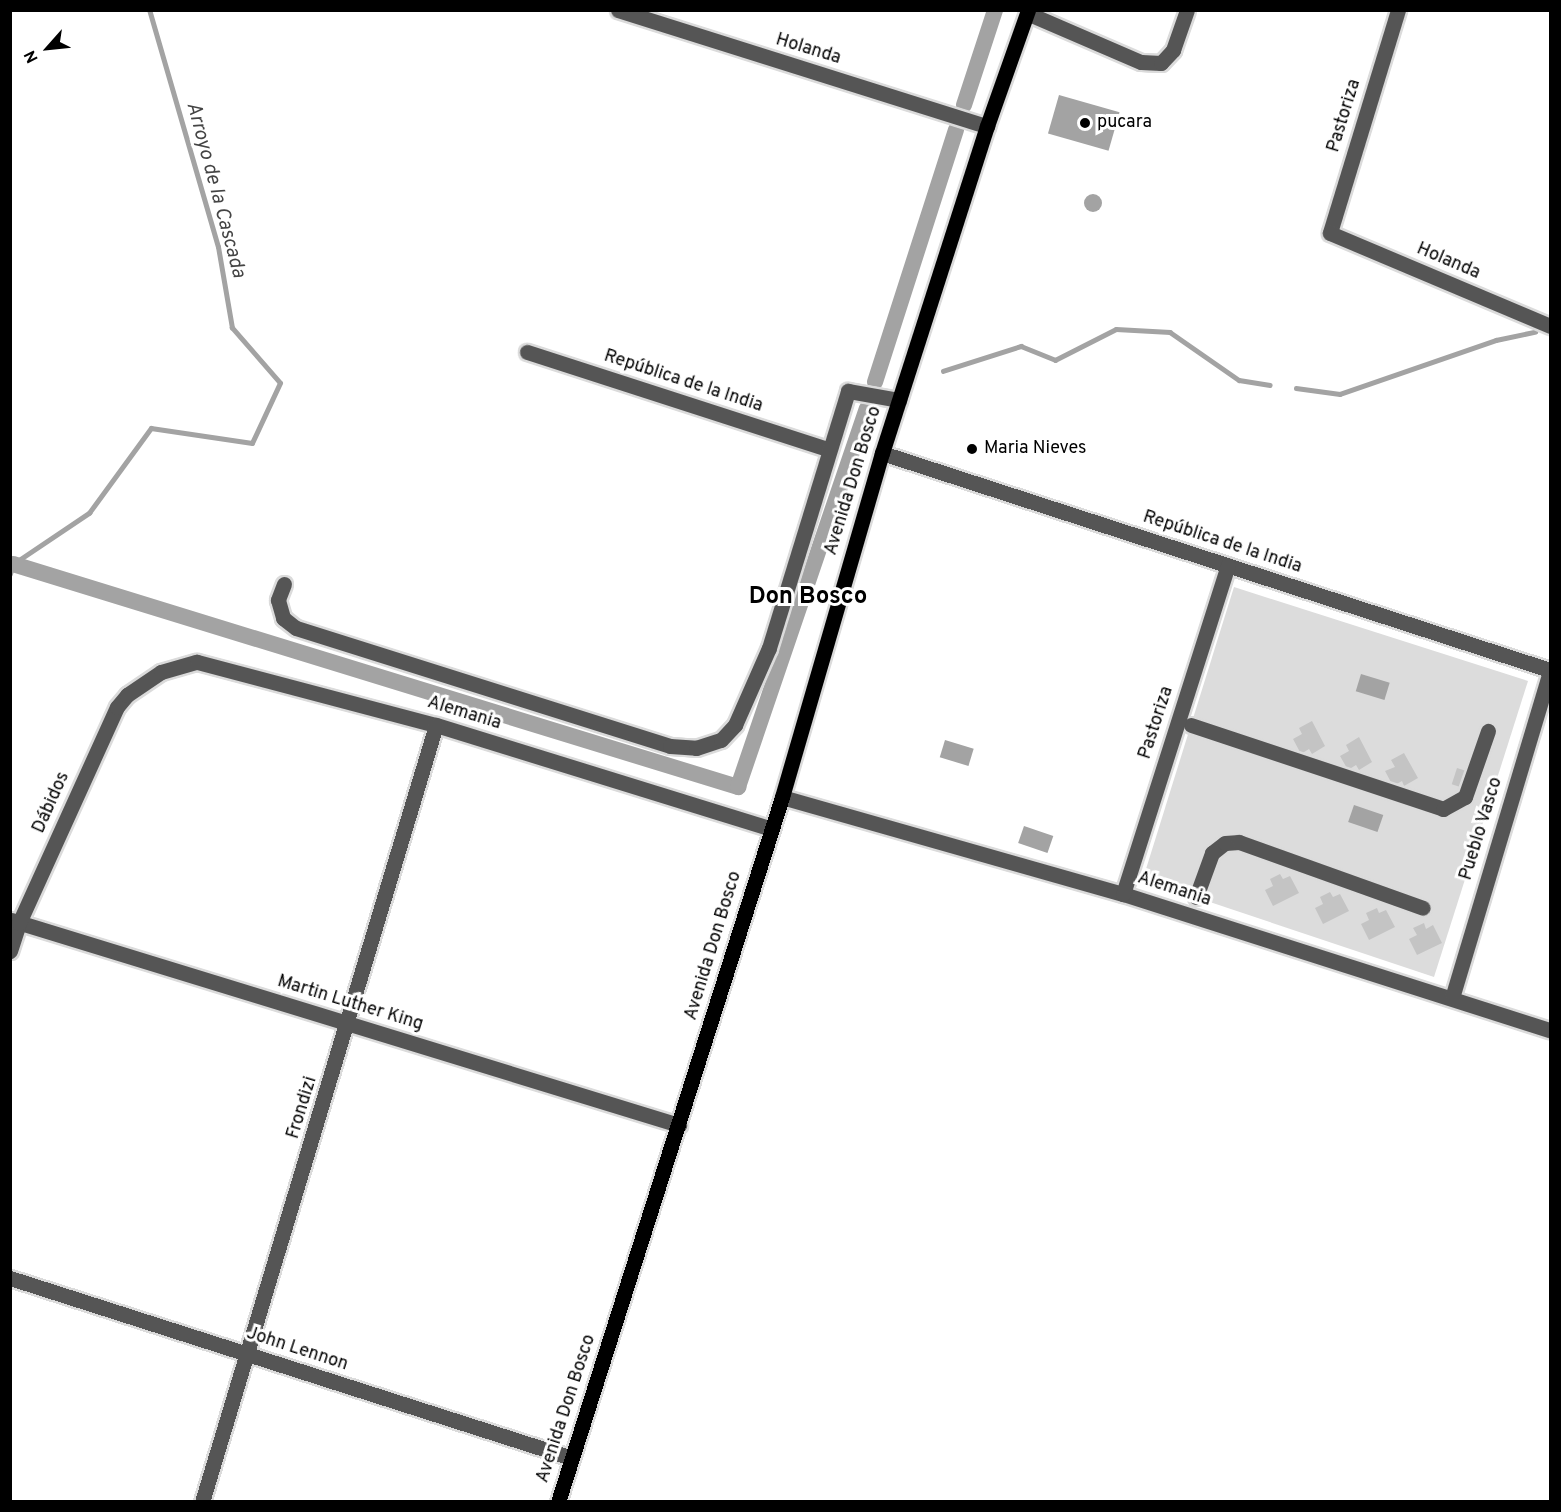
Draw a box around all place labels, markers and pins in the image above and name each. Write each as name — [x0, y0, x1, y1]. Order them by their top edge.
place label: pucara — [1097, 112, 1152, 134]
marker: pucara — [1078, 116, 1092, 130]
place label: Maria Nieves — [984, 438, 1087, 460]
marker: Maria Nieves — [965, 442, 979, 456]

